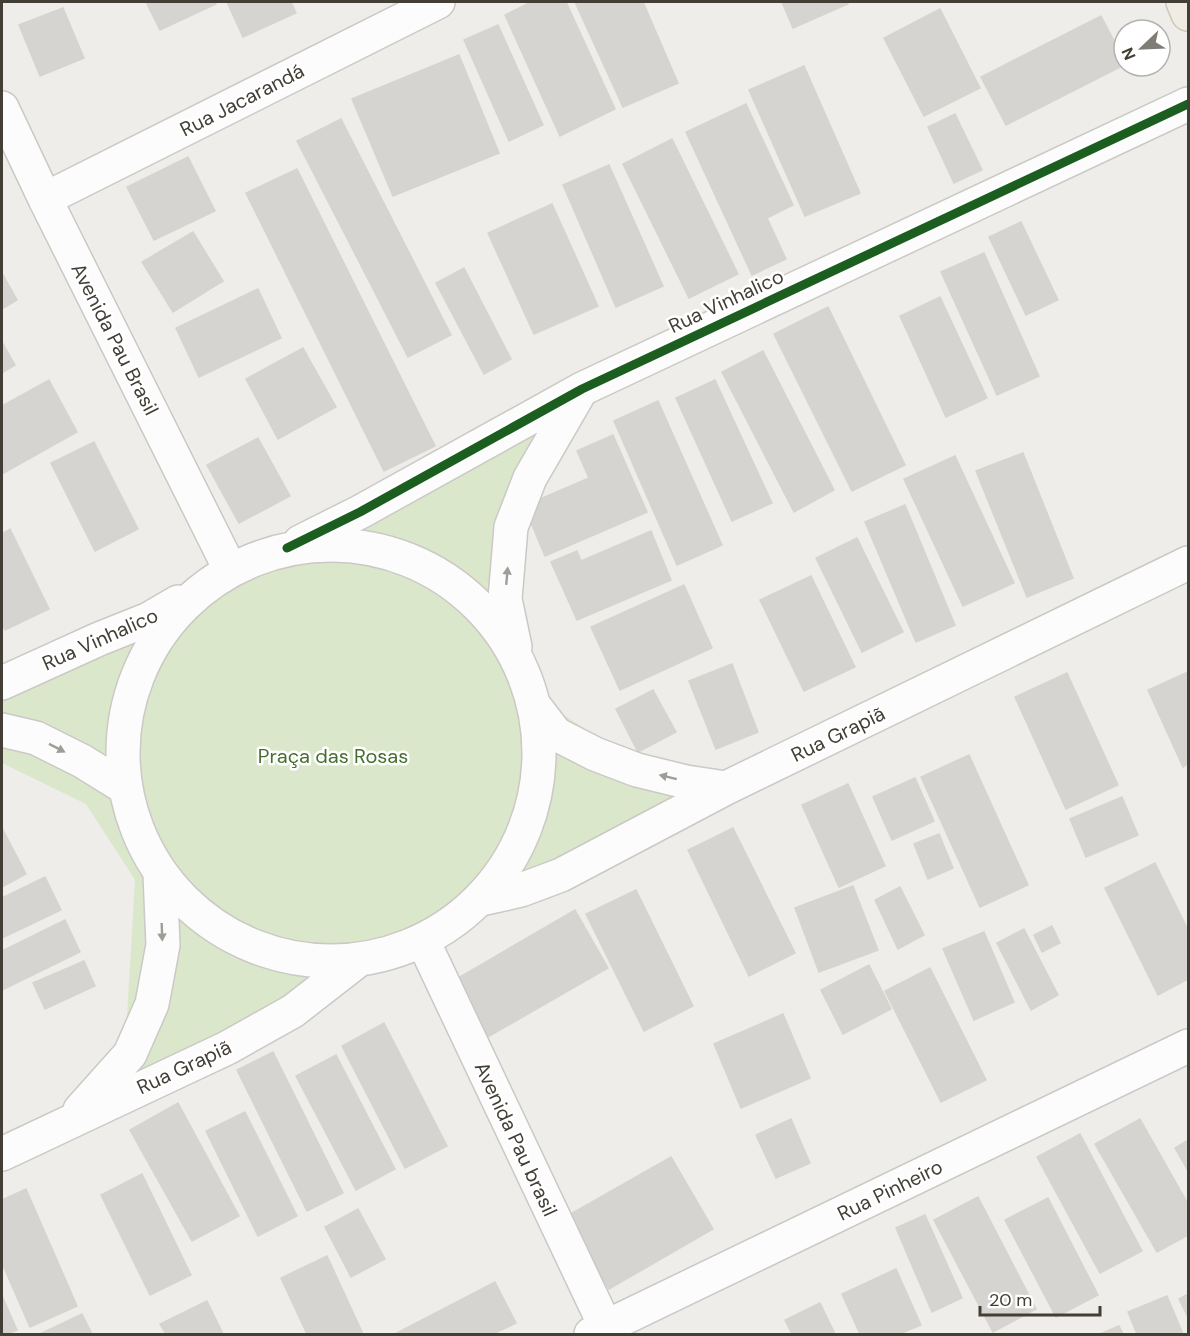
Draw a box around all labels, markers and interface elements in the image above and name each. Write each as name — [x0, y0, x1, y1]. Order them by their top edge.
north arrow — [1112, 18, 1172, 78]
text: N — [1117, 44, 1141, 63]
street label: Rua Jacarandá — [176, 58, 308, 142]
street label: Avenida Pau Brasil — [65, 259, 165, 419]
street label: Rua Vinhalico — [664, 263, 788, 339]
one-way arrow — [502, 567, 512, 586]
street label: Rua Vinhalico — [38, 602, 162, 676]
street label: Rua Grapiã — [787, 700, 889, 768]
park label: Praça das Rosas — [258, 743, 408, 769]
one-way arrow — [48, 744, 65, 753]
one-way arrow — [659, 772, 677, 782]
one-way arrow — [158, 923, 167, 942]
street label: Rua Grapiã — [133, 1034, 235, 1100]
street label: Avenida Pau brasil — [469, 1058, 563, 1220]
street label: Rua Pinheiro — [833, 1153, 947, 1227]
scale bar — [980, 1279, 1100, 1317]
text: 20 m — [989, 1288, 1032, 1312]

